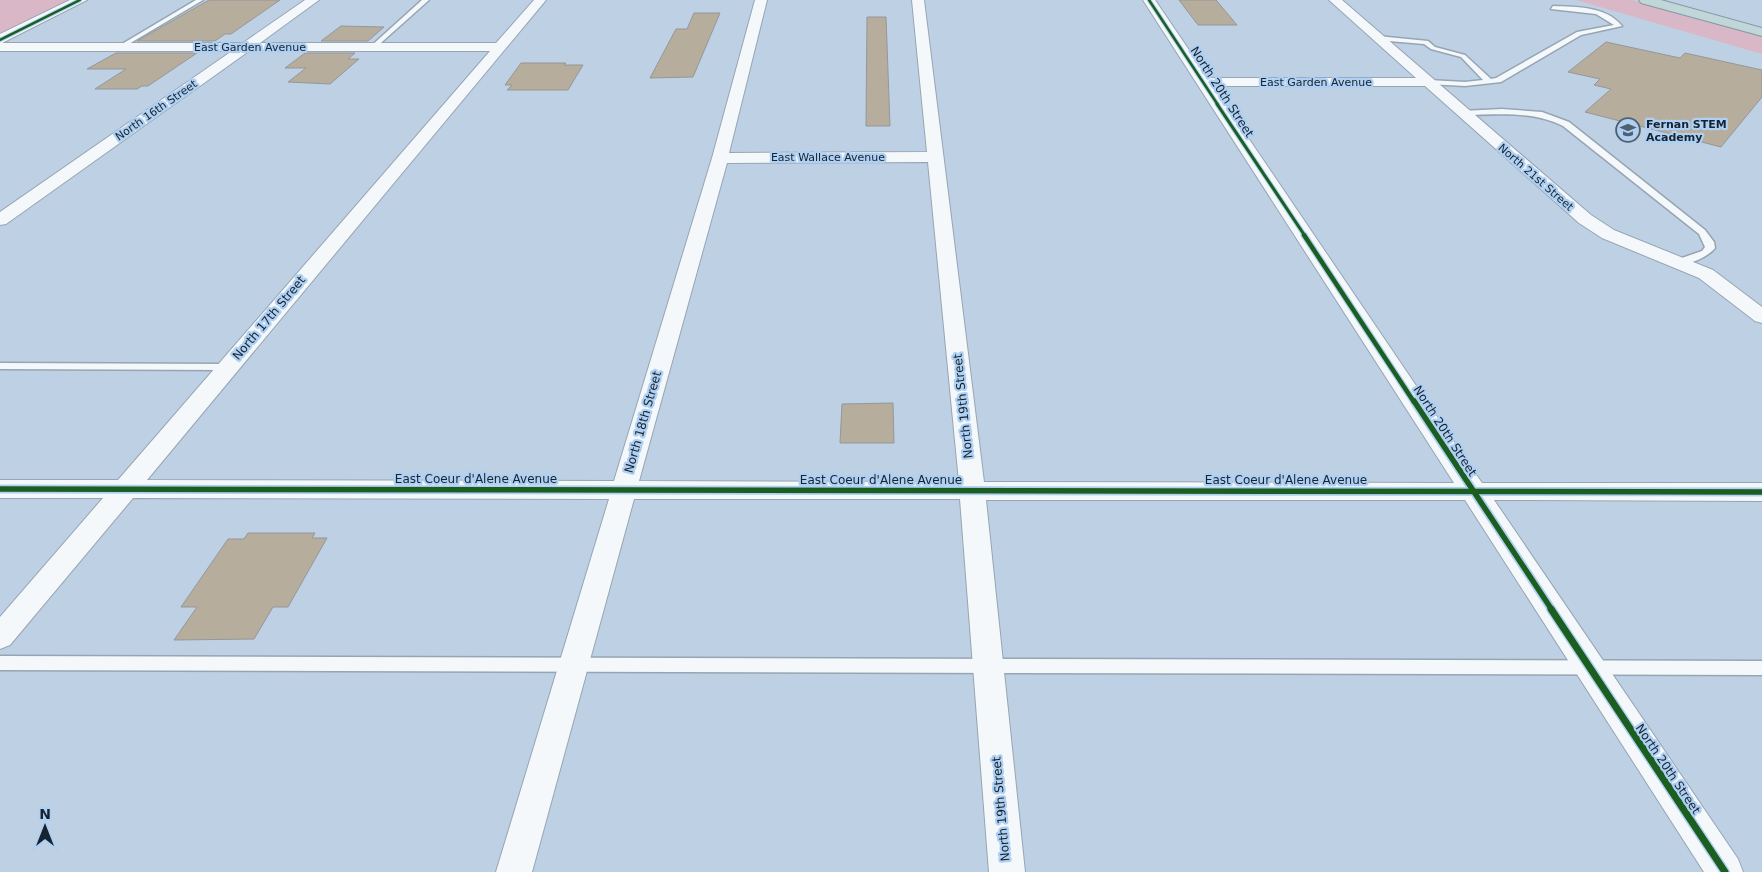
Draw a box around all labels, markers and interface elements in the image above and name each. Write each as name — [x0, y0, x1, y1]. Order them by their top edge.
street label: East Garden Avenue — [194, 41, 306, 54]
street label: North 20th Street — [1187, 44, 1257, 140]
street label: East Garden Avenue — [1260, 76, 1372, 89]
street label: North 16th Street — [113, 77, 200, 143]
school or university icon: Fernan STEM Academy — [1615, 117, 1641, 143]
place label: Fernan STEM Academy — [1646, 118, 1727, 144]
street label: North 21st Street — [1495, 141, 1576, 214]
street label: East Wallace Avenue — [771, 151, 885, 164]
street label: North 17th Street — [230, 273, 308, 363]
street label: North 19th Street — [951, 353, 975, 459]
street label: North 18th Street — [622, 369, 664, 475]
street label: North 20th Street — [1410, 383, 1480, 479]
street label: East Coeur d'Alene Avenue — [395, 472, 557, 486]
street label: East Coeur d'Alene Avenue — [800, 473, 962, 487]
street label: East Coeur d'Alene Avenue — [1205, 473, 1367, 487]
street label: North 20th Street — [1633, 721, 1703, 817]
street label: North 19th Street — [989, 756, 1013, 862]
north arrow — [20, 802, 70, 852]
text: N — [39, 806, 51, 822]

